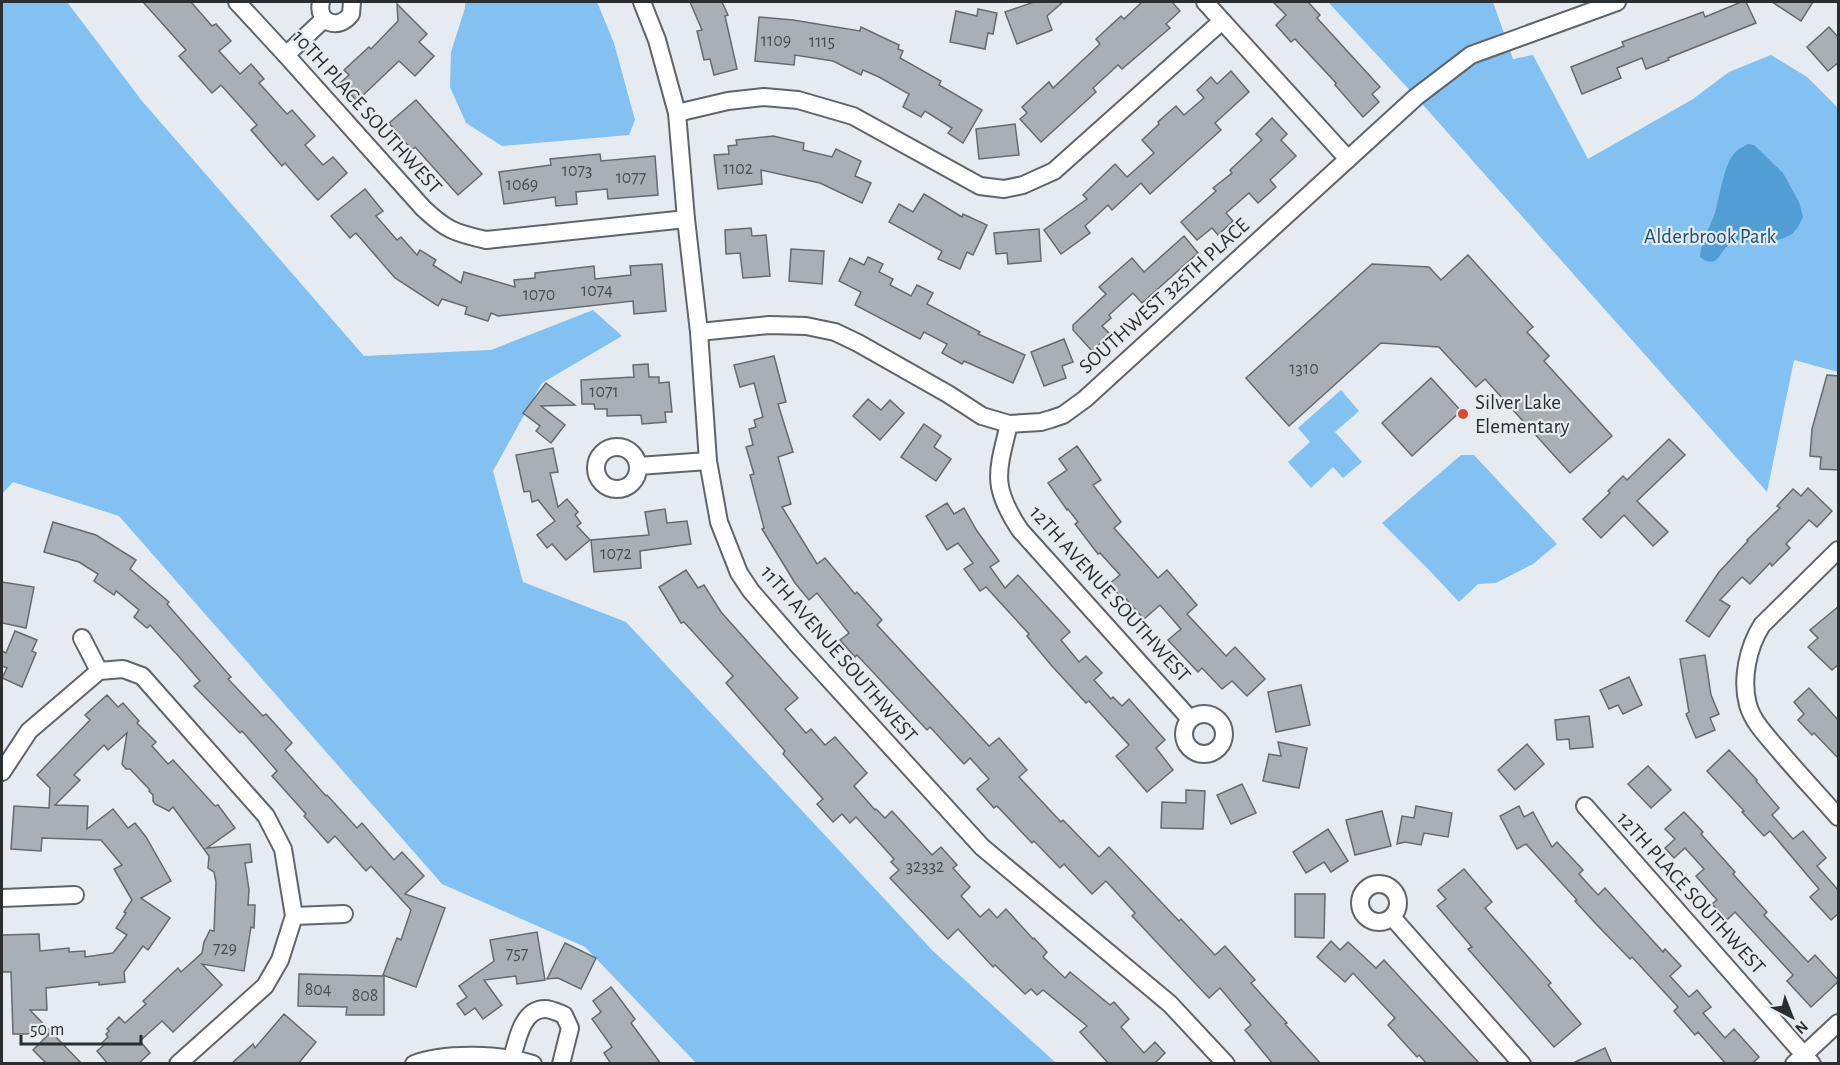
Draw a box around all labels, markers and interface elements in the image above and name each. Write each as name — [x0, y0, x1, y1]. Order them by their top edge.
street label: 10TH PLACE SOUTHWEST — [288, 26, 446, 198]
house number: 1109 — [761, 32, 791, 50]
house number: 1115 — [809, 33, 835, 51]
house number: 1102 — [723, 160, 753, 178]
house number: 1073 — [562, 162, 592, 180]
house number: 1077 — [616, 169, 646, 187]
house number: 1069 — [506, 176, 538, 194]
street label: SOUTHWEST 325TH PLACE — [1075, 214, 1253, 378]
park label: Alderbrook Park — [1644, 226, 1776, 247]
house number: 1074 — [581, 282, 613, 300]
house number: 1070 — [523, 286, 555, 304]
house number: 1310 — [1289, 360, 1319, 378]
house number: 1071 — [589, 383, 619, 401]
place label: Silver Lake Elementary — [1475, 392, 1570, 437]
marker: Silver Lake Elementary — [1456, 407, 1470, 421]
street label: 12TH AVENUE SOUTHWEST — [1026, 502, 1194, 686]
house number: 1072 — [600, 545, 632, 563]
street label: 11TH AVENUE SOUTHWEST — [757, 562, 921, 746]
street label: 12TH PLACE SOUTHWEST — [1613, 808, 1769, 978]
house number: 32332 — [906, 858, 944, 876]
house number: 729 — [213, 940, 237, 958]
house number: 757 — [506, 945, 528, 963]
house number: 804 — [305, 981, 332, 999]
house number: 808 — [352, 987, 378, 1005]
north arrow — [1762, 987, 1822, 1047]
scale bar — [21, 1008, 141, 1046]
text: N — [1792, 1018, 1811, 1037]
text: 50 m — [30, 1021, 64, 1039]

